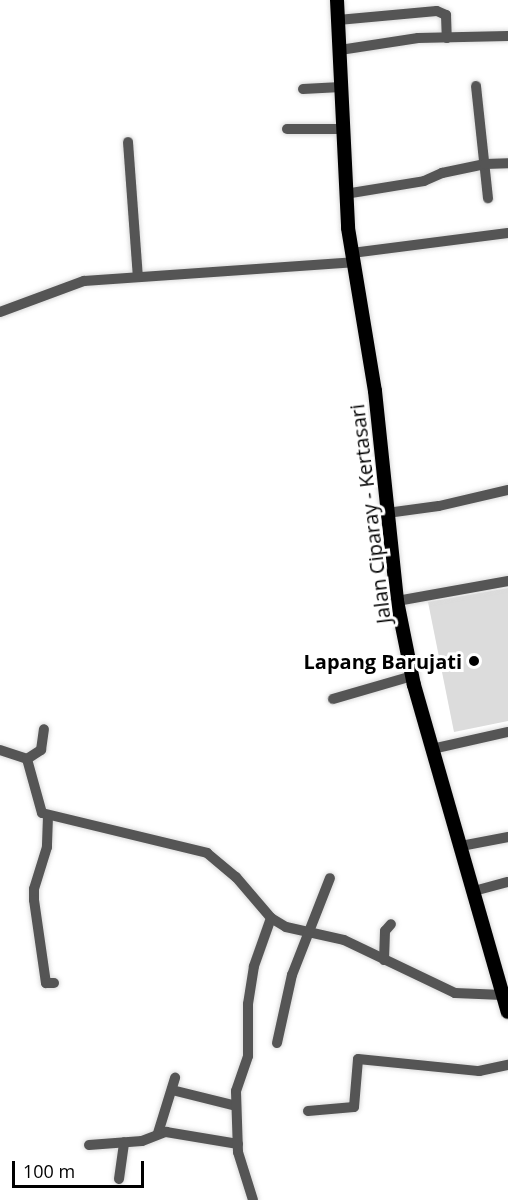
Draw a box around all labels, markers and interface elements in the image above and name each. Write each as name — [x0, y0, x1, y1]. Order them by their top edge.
street label: Jalan Ciparay - Kertasari — [345, 403, 395, 625]
place label: Lapang Barujati — [304, 649, 462, 673]
marker: Lapang Barujati — [467, 654, 481, 668]
scale bar — [15, 1149, 147, 1187]
text: 100 m — [23, 1159, 75, 1183]

